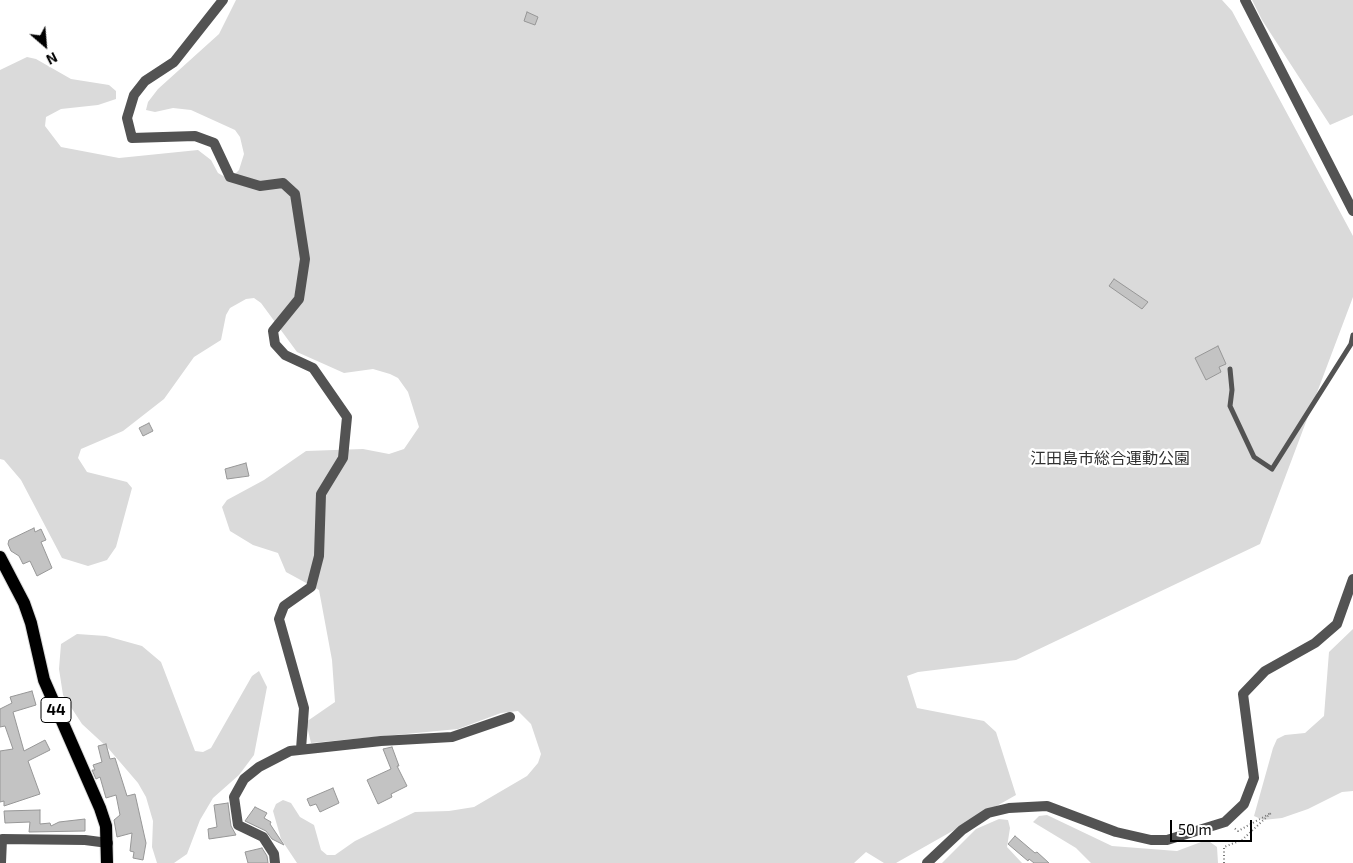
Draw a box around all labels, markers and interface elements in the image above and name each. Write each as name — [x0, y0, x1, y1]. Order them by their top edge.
north arrow — [20, 20, 70, 70]
text: N — [44, 49, 60, 69]
park label: 江田島市総合運動公園 — [1030, 449, 1190, 469]
road number: 44 — [41, 698, 71, 722]
scale bar — [1173, 810, 1256, 842]
text: 50 m — [1178, 820, 1212, 838]

